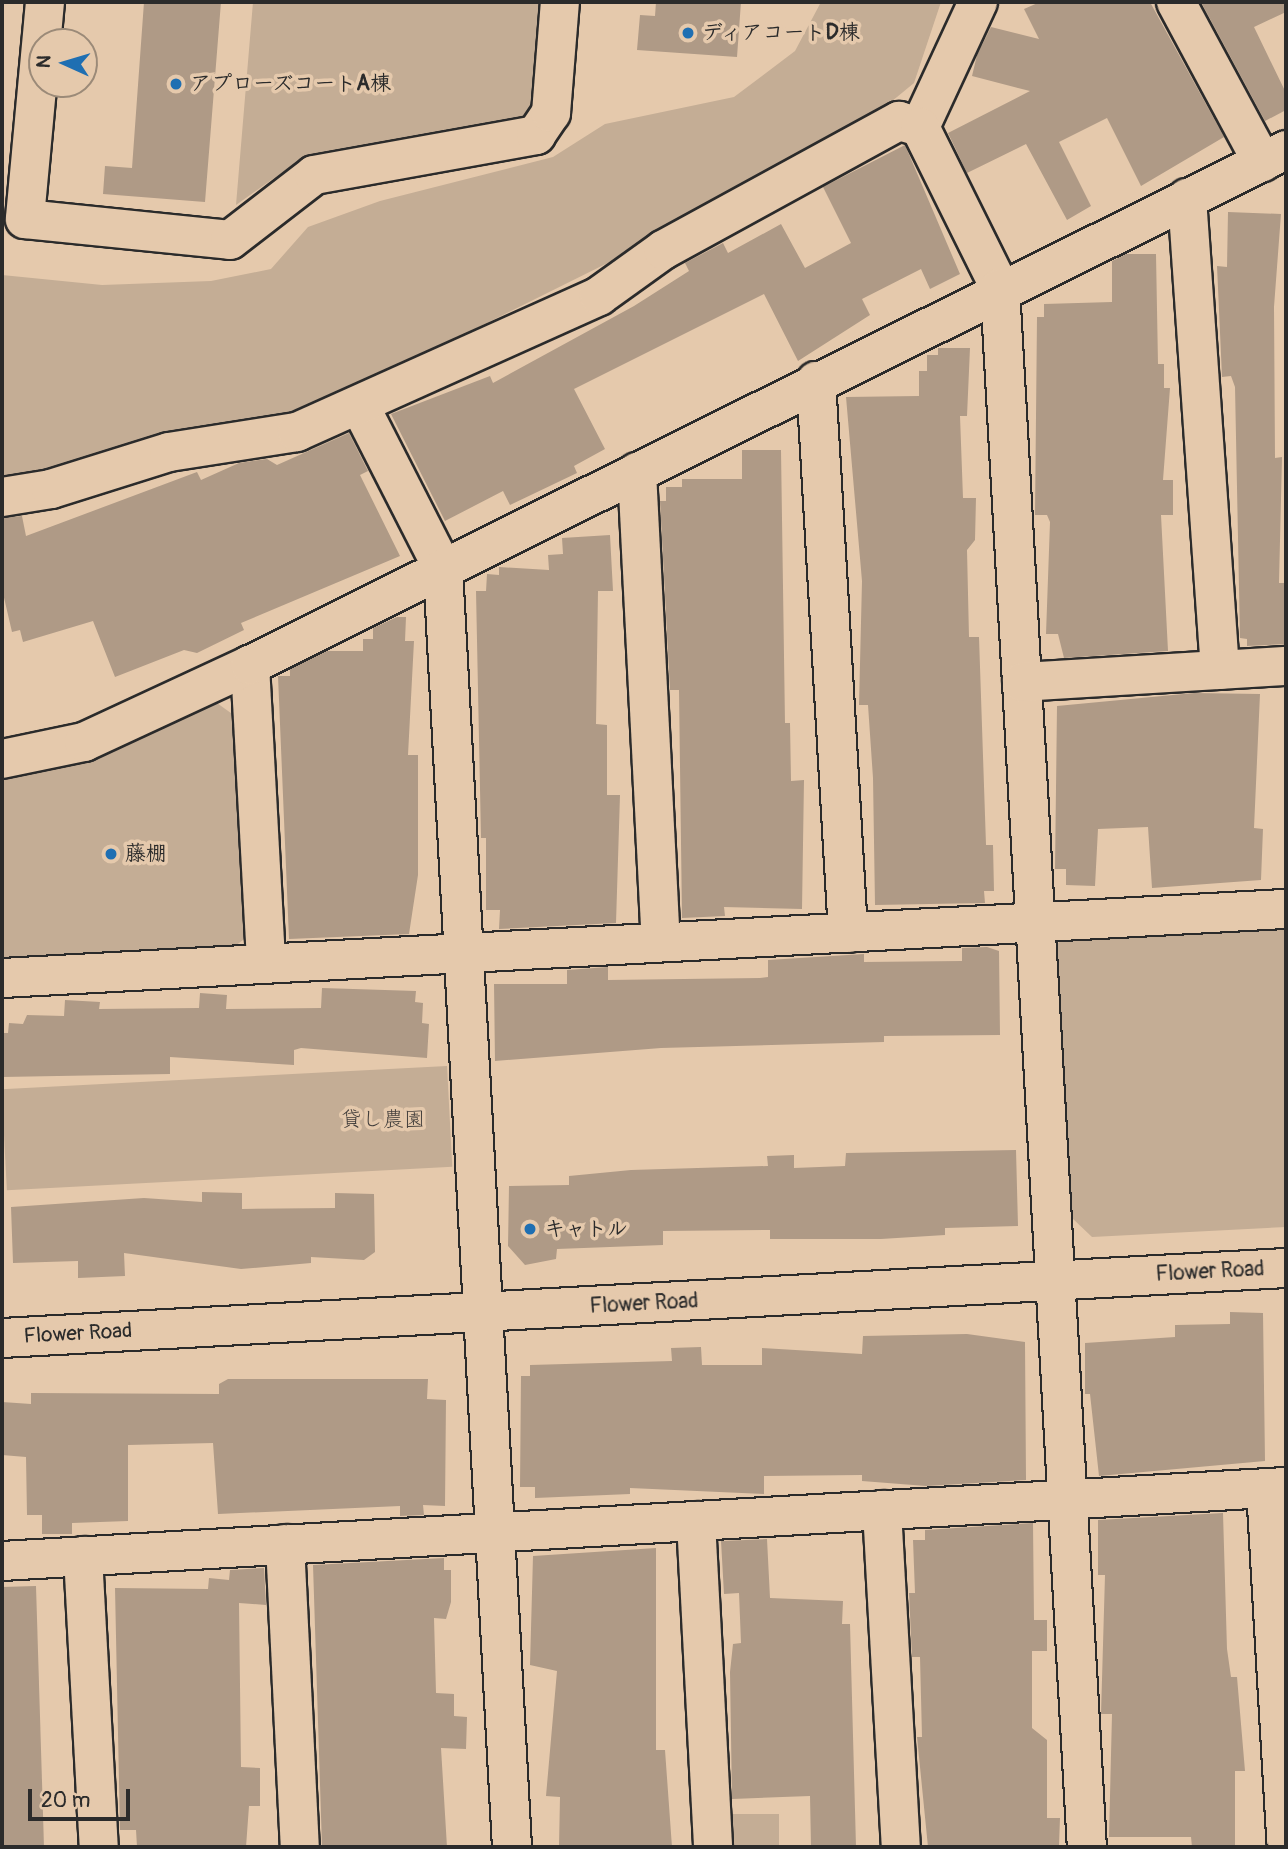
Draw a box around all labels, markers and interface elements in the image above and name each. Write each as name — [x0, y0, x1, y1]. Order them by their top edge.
place label: ディアコートD棟 — [702, 20, 862, 46]
marker: ディアコートD棟 — [680, 25, 696, 41]
north arrow — [28, 28, 98, 98]
text: N — [32, 54, 56, 69]
place label: アプローズコートA棟 — [190, 71, 393, 97]
marker: アプローズコートA棟 — [168, 76, 184, 92]
place label: 藤棚 — [125, 841, 167, 867]
marker: 藤棚 — [103, 846, 119, 862]
park label: 貸し農園 — [341, 1107, 425, 1133]
place label: キャトル — [544, 1216, 628, 1242]
marker: キャトル — [522, 1221, 538, 1237]
street label: Flower Road — [1155, 1257, 1265, 1287]
street label: Flower Road — [589, 1289, 699, 1319]
street label: Flower Road — [23, 1319, 133, 1349]
scale bar — [32, 1776, 133, 1820]
text: 20 m — [41, 1787, 90, 1814]

